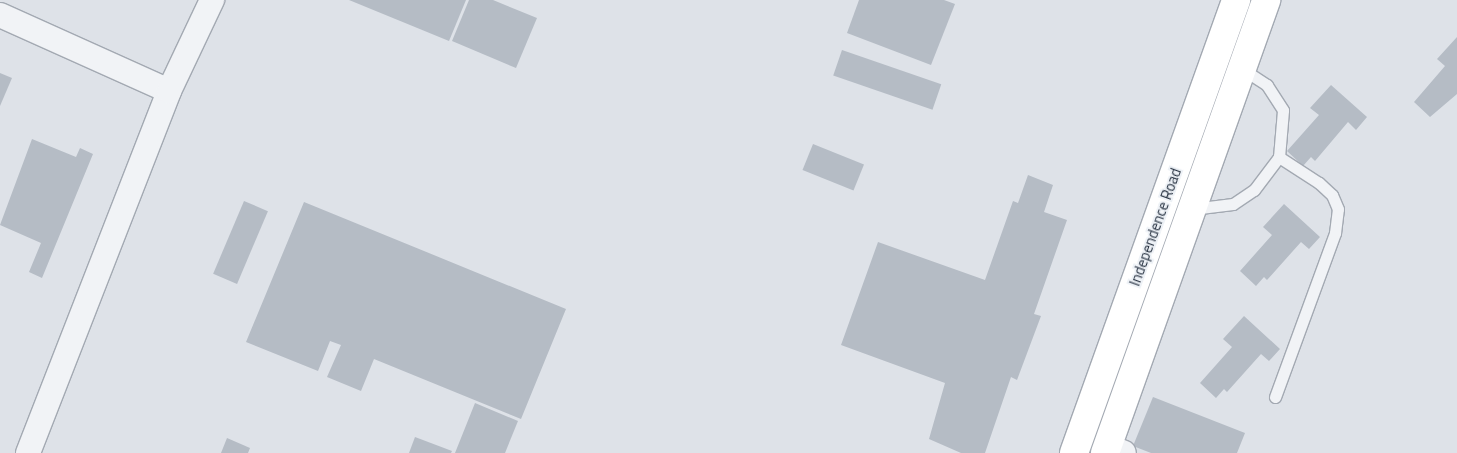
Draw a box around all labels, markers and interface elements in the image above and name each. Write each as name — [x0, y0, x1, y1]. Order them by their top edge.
street label: Independence Road — [1125, 166, 1185, 288]

